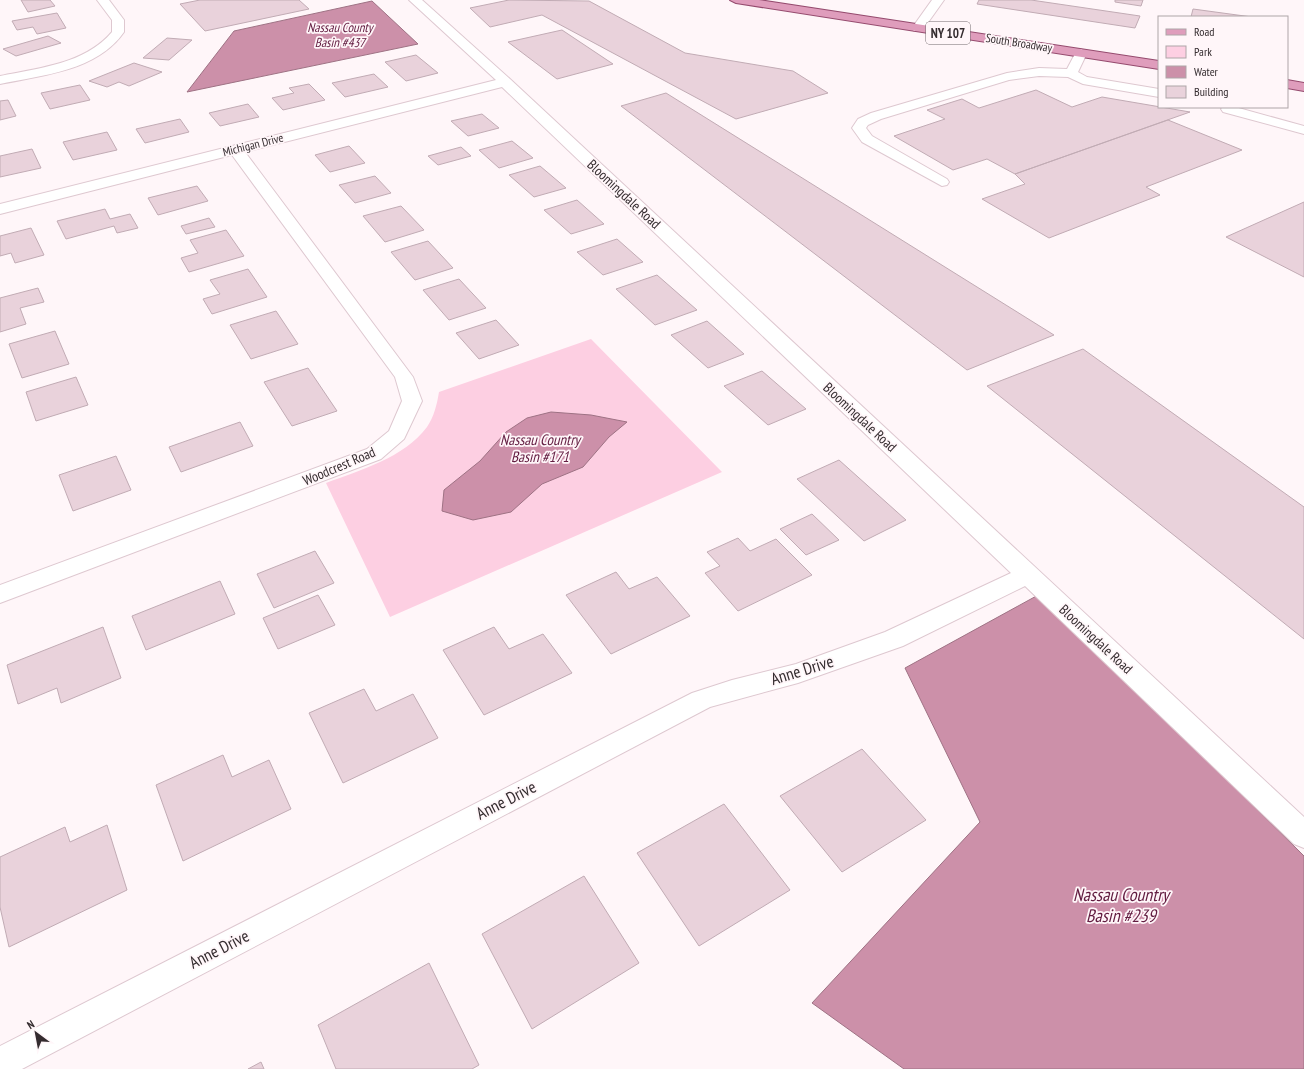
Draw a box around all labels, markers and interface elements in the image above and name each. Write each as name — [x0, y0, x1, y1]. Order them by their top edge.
legend — [1158, 16, 1288, 108]
water label: Nassau County Basin #437 — [307, 19, 375, 51]
road number: NY 107 — [926, 22, 970, 44]
text: Road — [1194, 24, 1214, 39]
street label: South Broadway — [985, 30, 1054, 55]
text: Park — [1194, 44, 1212, 59]
text: Water — [1194, 64, 1219, 79]
text: Building — [1194, 84, 1229, 99]
street label: Michigan Drive — [221, 130, 285, 159]
street label: Bloomingdale Road — [584, 155, 664, 233]
street label: Bloomingdale Road — [820, 378, 900, 456]
water label: Nassau Country Basin #171 — [500, 430, 582, 466]
street label: Woodcrest Road — [300, 443, 378, 489]
street label: Bloomingdale Road — [1056, 600, 1136, 678]
street label: Anne Drive — [768, 650, 836, 690]
street label: Anne Drive — [472, 776, 540, 824]
water label: Nassau Country Basin #239 — [1073, 883, 1171, 927]
street label: Anne Drive — [185, 925, 253, 973]
north arrow — [16, 1013, 56, 1053]
text: N — [24, 1017, 37, 1032]

